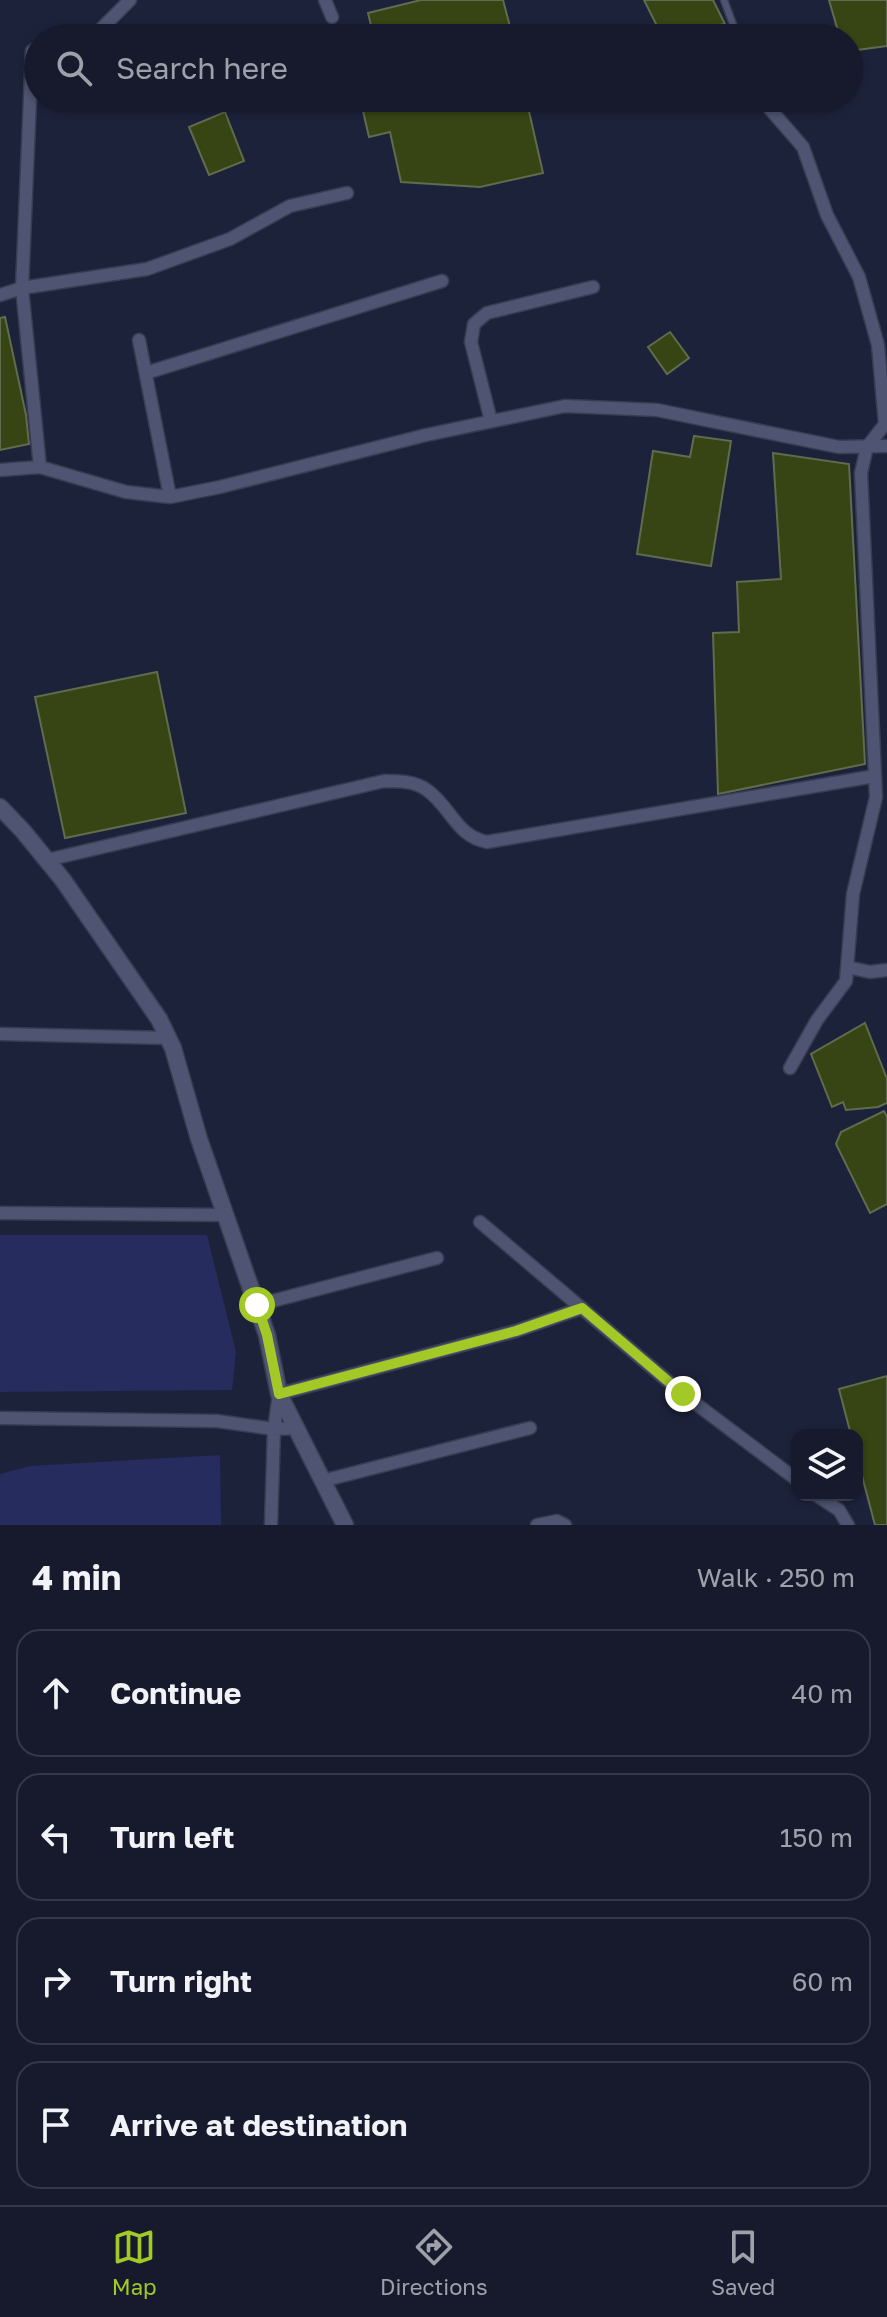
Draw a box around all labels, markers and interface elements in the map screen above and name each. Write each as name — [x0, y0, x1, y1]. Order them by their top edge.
search box — [24, 24, 863, 112]
icon: search — [52, 46, 96, 90]
text: Search here — [116, 50, 288, 86]
route start — [239, 1287, 275, 1323]
route end — [665, 1376, 701, 1412]
map controls — [791, 1429, 863, 1501]
button: layers — [791, 1429, 863, 1501]
text: 4 min — [32, 1557, 121, 1597]
text: Walk · 250 m — [697, 1562, 855, 1593]
icon: ahead — [34, 1671, 78, 1715]
text: Continue — [110, 1675, 241, 1711]
text: 40 m — [792, 1678, 853, 1709]
icon: left — [34, 1815, 78, 1859]
text: Turn left — [110, 1819, 235, 1855]
text: 150 m — [780, 1822, 853, 1853]
icon: right — [34, 1959, 78, 2003]
text: Turn right — [110, 1963, 252, 1999]
text: 60 m — [792, 1966, 853, 1997]
icon: arrive — [34, 2103, 78, 2147]
text: Arrive at destination — [110, 2107, 407, 2143]
tab: Map — [112, 2225, 157, 2300]
tab: Directions — [380, 2225, 488, 2300]
tab: Saved — [711, 2225, 775, 2300]

